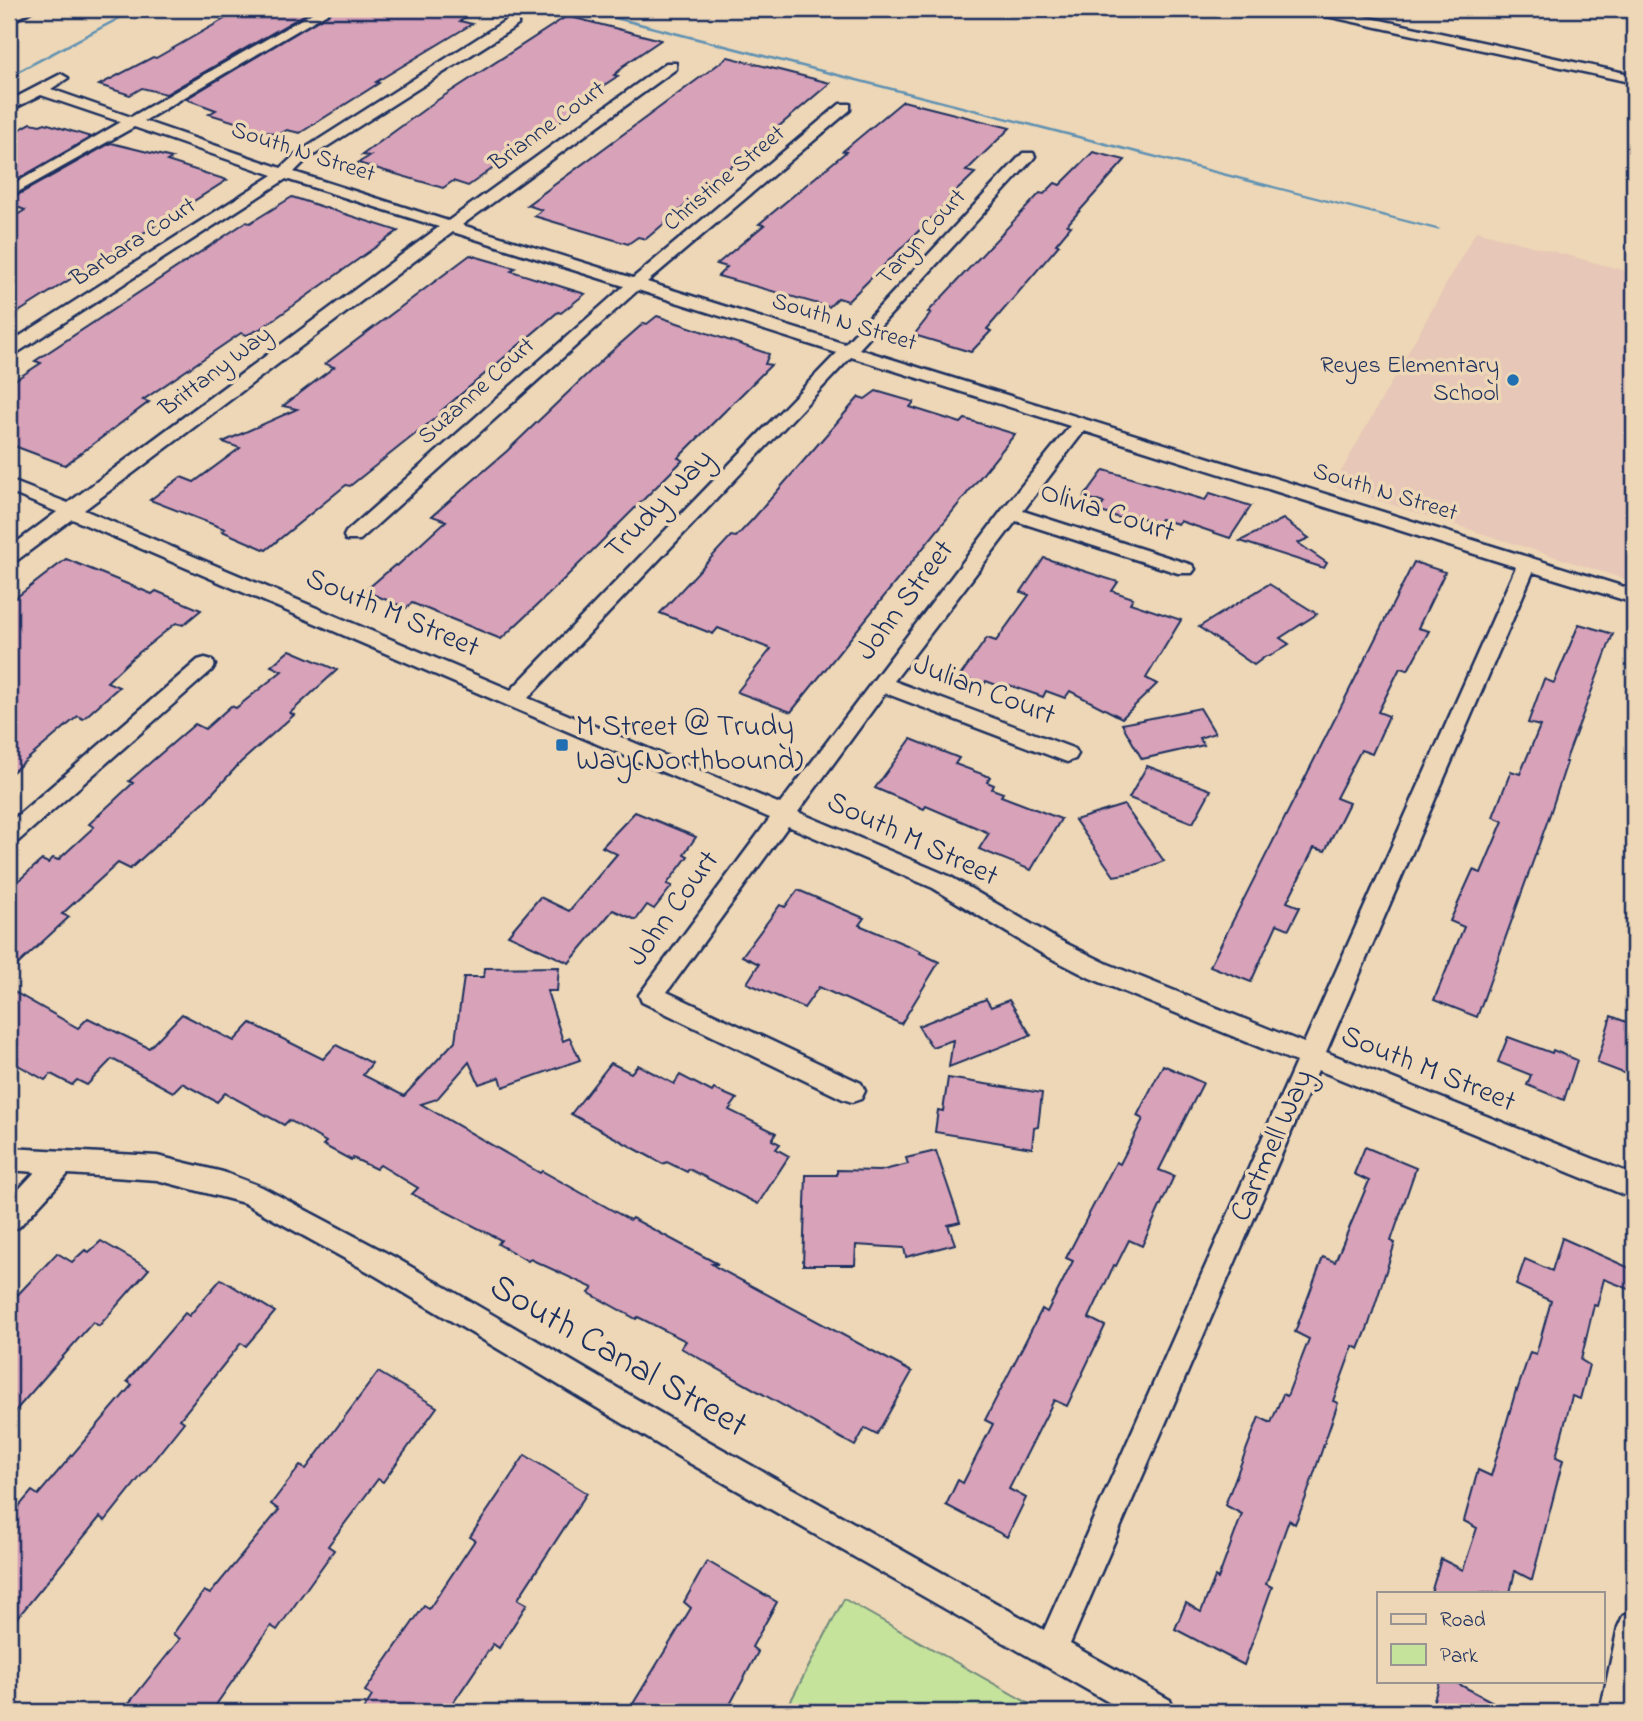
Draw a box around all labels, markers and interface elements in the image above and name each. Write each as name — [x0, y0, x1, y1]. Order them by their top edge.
street label: Brianne Court — [482, 73, 613, 182]
street label: South N Street — [226, 113, 380, 193]
street label: Christine Street — [656, 117, 794, 241]
street label: Taryn Court — [869, 182, 976, 295]
street label: Barbara Court — [63, 189, 204, 297]
street label: South N Street — [767, 284, 921, 362]
street label: Brittany Way — [152, 318, 280, 427]
street label: Suzanne Court — [411, 330, 543, 454]
place label: Reyes Elementary School — [1320, 349, 1499, 412]
marker: Reyes Elementary School — [1505, 372, 1521, 388]
street label: Trudy Way — [595, 439, 725, 571]
street label: South N Street — [1308, 454, 1462, 532]
street label: Olivia Court — [1034, 471, 1180, 555]
street label: John Street — [846, 531, 966, 671]
street label: South M Street — [298, 558, 486, 670]
street label: Julian Court — [906, 644, 1062, 738]
place label: M Street @ Trudy Way(Northbound) — [576, 706, 803, 784]
marker: M Street @ Trudy Way(Northbound) — [554, 737, 570, 753]
street label: South M Street — [819, 781, 1005, 899]
street label: John Court — [617, 842, 731, 976]
street label: South M Street — [1334, 1015, 1522, 1125]
street label: Cartmell Way — [1220, 1063, 1326, 1229]
street label: South Canal Street — [479, 1261, 757, 1453]
legend — [1377, 1592, 1604, 1682]
text: Road — [1440, 1606, 1486, 1636]
text: Park — [1440, 1642, 1479, 1672]

